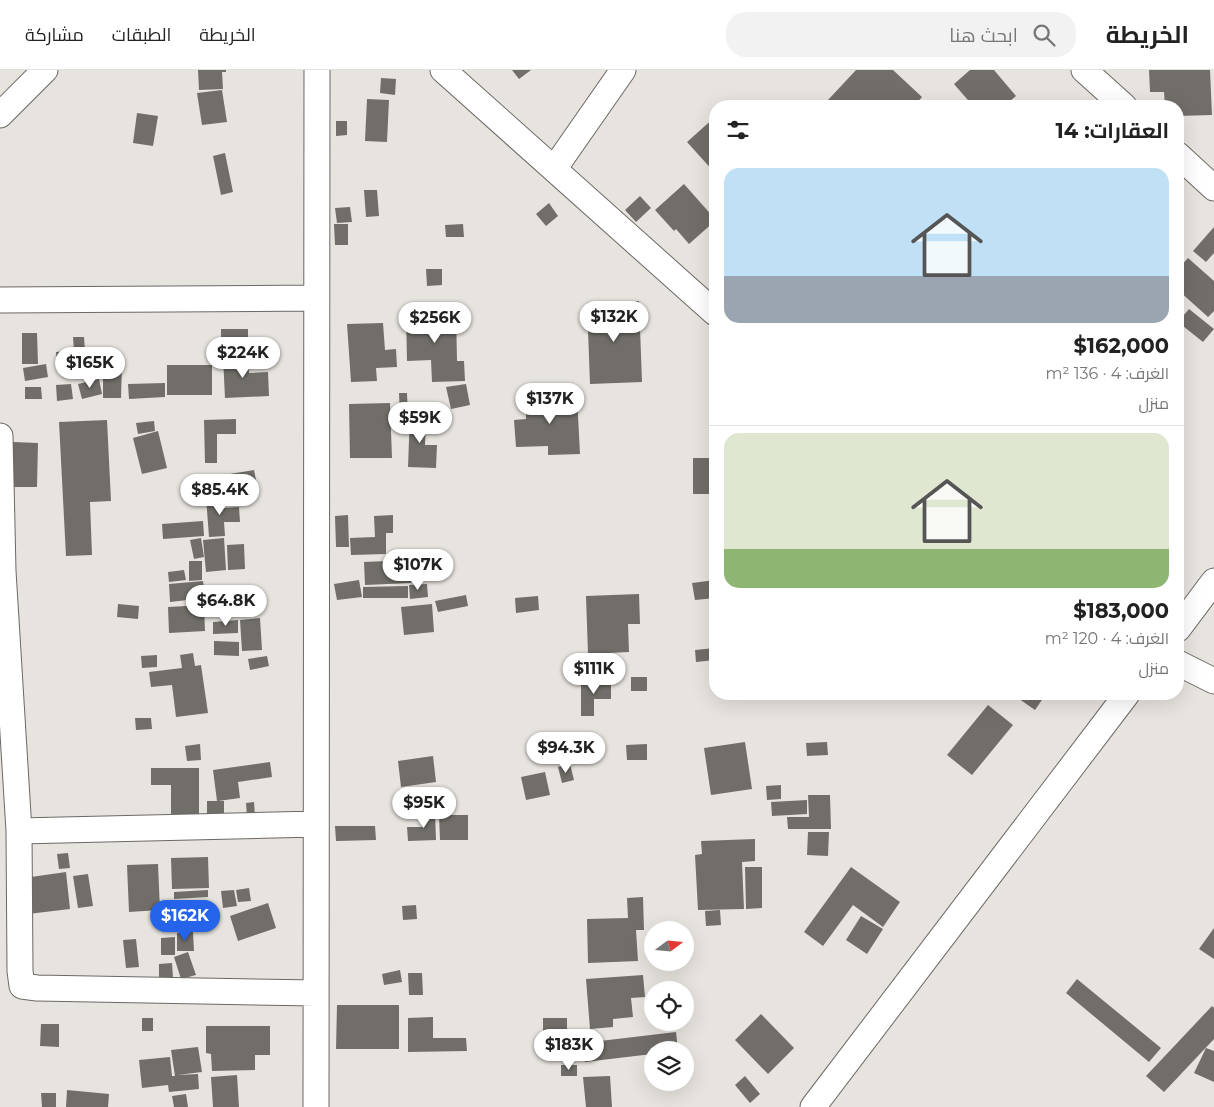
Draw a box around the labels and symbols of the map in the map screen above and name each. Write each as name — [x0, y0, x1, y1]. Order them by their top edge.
pin: $132K — [579, 300, 649, 343]
pin: $256K — [400, 302, 470, 344]
pin: $224K — [208, 336, 278, 379]
pin: $165K — [55, 346, 125, 389]
pin: $137K — [515, 382, 585, 425]
pin: $59K — [390, 402, 450, 444]
pin: $85.4K — [179, 474, 261, 516]
pin: $107K — [383, 548, 453, 591]
pin: $64.8K — [185, 584, 267, 627]
pin: $111K — [559, 652, 629, 695]
pin: $94.3K — [525, 732, 607, 774]
pin: $95K — [394, 786, 454, 829]
pin: $162K — [150, 900, 220, 942]
north arrow — [644, 921, 694, 971]
pin: $183K — [534, 1028, 604, 1071]

